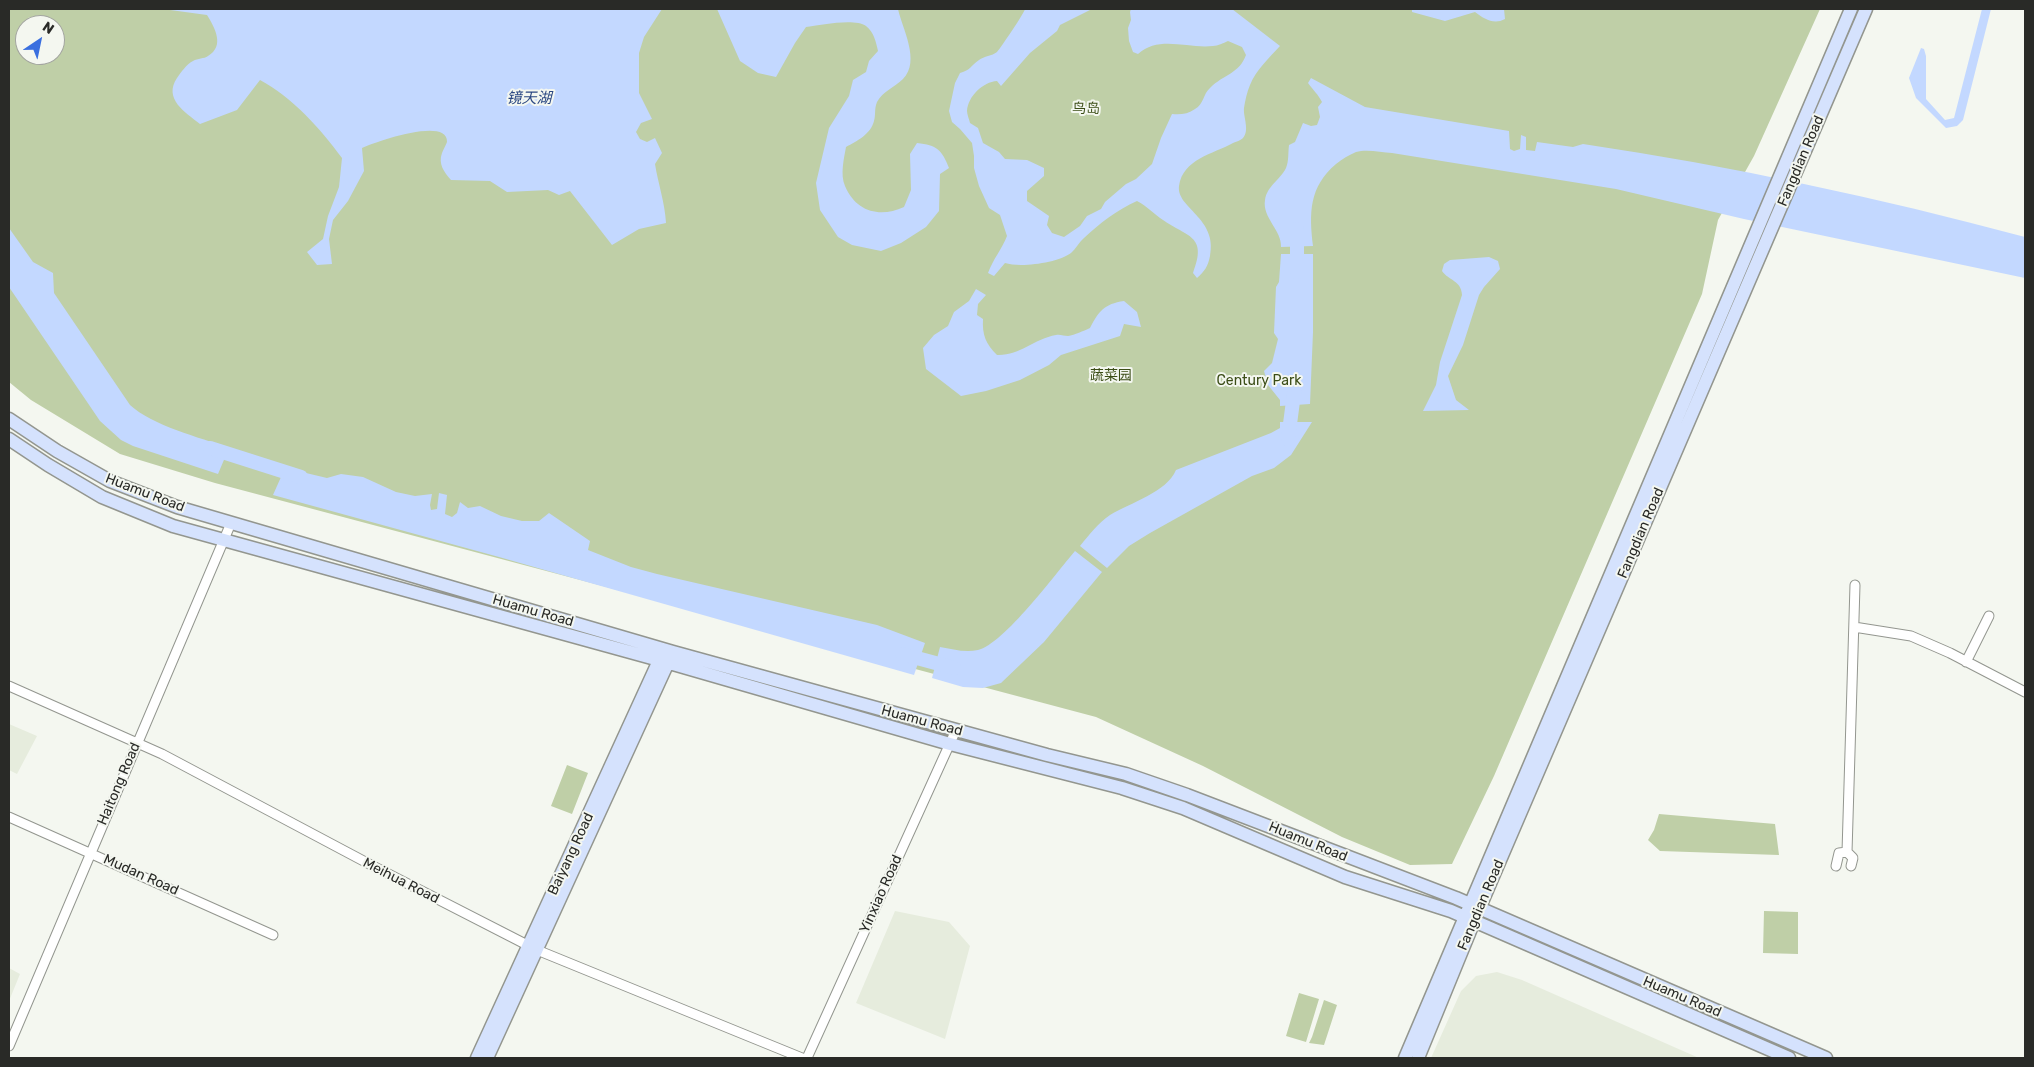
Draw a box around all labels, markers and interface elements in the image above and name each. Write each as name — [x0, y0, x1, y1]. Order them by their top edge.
north arrow — [15, 15, 65, 65]
text: N — [39, 18, 57, 38]
water label: 镜天湖 — [507, 90, 551, 108]
park label: 鸟岛 — [1072, 101, 1100, 117]
street label: Fangdian Road — [1774, 113, 1828, 209]
park label: 蔬菜园 — [1090, 368, 1132, 384]
park label: Century Park — [1216, 373, 1302, 389]
street label: Huamu Road — [103, 470, 187, 516]
street label: Fangdian Road — [1614, 485, 1668, 581]
street label: Huamu Road — [490, 591, 576, 631]
street label: Huamu Road — [879, 702, 965, 740]
street label: Haitong Road — [94, 740, 144, 828]
street label: Baiyang Road — [545, 810, 597, 898]
street label: Huamu Road — [1266, 819, 1350, 865]
street label: Mudan Road — [101, 851, 181, 899]
street label: Yinxiao Road — [856, 852, 906, 936]
street label: Meihua Road — [360, 855, 442, 907]
street label: Fangdian Road — [1454, 857, 1508, 953]
street label: Huamu Road — [1640, 973, 1724, 1021]

